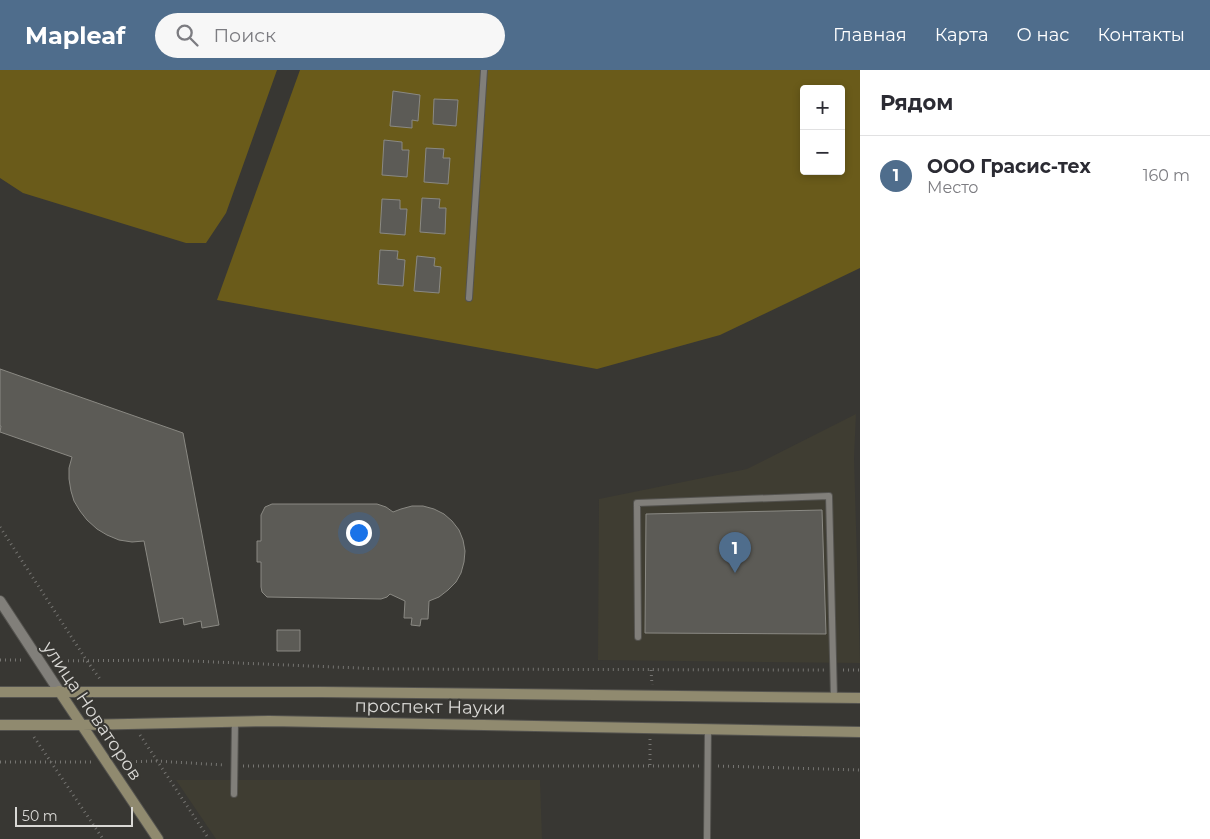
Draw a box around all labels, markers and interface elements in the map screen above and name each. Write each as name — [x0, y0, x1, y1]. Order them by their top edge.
search box — [155, 13, 505, 58]
text: Mapleaf — [25, 21, 125, 50]
icon: search — [173, 21, 201, 49]
text: Поиск — [213, 24, 276, 47]
text: Главная — [833, 24, 907, 46]
text: Карта — [935, 24, 989, 46]
text: О нас — [1017, 24, 1069, 46]
text: Контакты — [1097, 24, 1185, 46]
map controls — [800, 85, 845, 175]
button: + — [800, 85, 845, 130]
text: Рядом — [880, 90, 953, 115]
button: − — [800, 130, 845, 175]
text: ООО Грасис-тех — [927, 155, 1091, 178]
text: 1 — [893, 166, 899, 185]
text: 160 m — [1143, 166, 1190, 185]
text: Место — [927, 178, 979, 197]
your location — [346, 520, 372, 546]
pin: 1 — [719, 532, 751, 573]
street label: улица Новаторов — [37, 637, 147, 785]
street label: проспект Науки — [354, 695, 506, 719]
scale bar — [15, 804, 132, 827]
text: 50 m — [22, 807, 58, 825]

